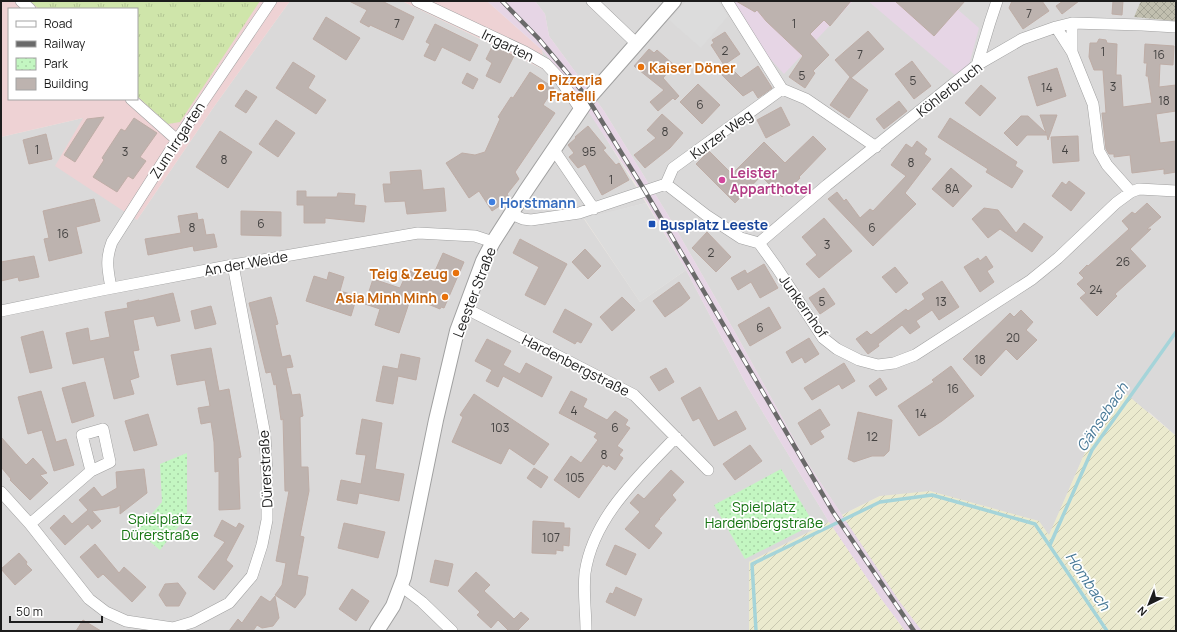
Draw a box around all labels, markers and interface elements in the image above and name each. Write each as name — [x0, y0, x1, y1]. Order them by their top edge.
house number: 7 — [1026, 5, 1032, 22]
legend — [8, 8, 138, 100]
text: Road — [44, 15, 72, 32]
house number: 7 — [394, 15, 400, 32]
house number: 1 — [792, 15, 796, 32]
street label: Irrgarten — [479, 24, 537, 66]
text: Railway — [44, 35, 86, 52]
house number: 2 — [722, 42, 729, 59]
house number: 1 — [1101, 43, 1105, 60]
house number: 7 — [857, 46, 863, 63]
house number: 16 — [1153, 46, 1165, 63]
text: Park — [44, 55, 69, 72]
street label: Köhlerbruch — [912, 57, 986, 121]
place label: Kaiser Döner — [649, 58, 736, 77]
marker: Kaiser Döner — [636, 62, 646, 72]
house number: 5 — [799, 67, 806, 84]
place label: Pizzeria Fratelli — [549, 70, 602, 105]
house number: 5 — [910, 72, 917, 89]
text: Building — [44, 75, 88, 92]
house number: 3 — [1110, 78, 1116, 95]
house number: 14 — [1041, 79, 1053, 96]
marker: Pizzeria Fratelli — [536, 82, 546, 92]
house number: 18 — [1158, 92, 1170, 109]
house number: 6 — [696, 96, 704, 113]
street label: Zum Irrgarten — [145, 98, 209, 182]
street label: Kurzer Weg — [686, 105, 756, 163]
house number: 8 — [662, 123, 669, 140]
house number: 1 — [35, 141, 39, 158]
house number: 4 — [1061, 141, 1069, 158]
house number: 3 — [122, 143, 128, 160]
house number: 95 — [582, 143, 596, 160]
house number: 8 — [221, 151, 228, 168]
house number: 8 — [908, 154, 915, 171]
place label: Leister Apparthotel — [730, 163, 812, 198]
house number: 1 — [609, 171, 613, 188]
marker: Leister Apparthotel — [717, 175, 727, 185]
house number: 8A — [945, 180, 960, 197]
place label: Horstmann — [500, 193, 576, 212]
marker: Horstmann — [487, 197, 497, 207]
house number: 6 — [257, 215, 265, 232]
place label: Busplatz Leeste — [660, 215, 768, 234]
house number: 8 — [189, 219, 196, 236]
marker: Busplatz Leeste — [647, 219, 657, 229]
house number: 6 — [868, 219, 876, 236]
house number: 16 — [57, 225, 69, 242]
house number: 3 — [824, 236, 830, 253]
street label: Leester Straße — [448, 244, 500, 340]
house number: 2 — [708, 244, 715, 261]
street label: An der Weide — [203, 246, 289, 280]
house number: 26 — [1116, 253, 1130, 270]
place label: Teig & Zeug — [370, 264, 448, 283]
marker: Teig & Zeug — [451, 268, 461, 278]
street label: Junkernhof — [775, 271, 833, 341]
house number: 24 — [1089, 281, 1103, 298]
place label: Asia Minh Minh — [336, 288, 437, 307]
marker: Asia Minh Minh — [440, 292, 450, 302]
house number: 5 — [819, 293, 826, 310]
house number: 13 — [935, 293, 947, 310]
house number: 6 — [756, 319, 764, 336]
house number: 20 — [1006, 329, 1020, 346]
street label: Hardenbergstraße — [519, 330, 633, 400]
house number: 18 — [974, 351, 986, 368]
water label: Gänsebach — [1071, 378, 1133, 456]
house number: 16 — [947, 380, 959, 397]
house number: 4 — [570, 402, 578, 419]
house number: 14 — [915, 405, 927, 422]
house number: 103 — [491, 419, 509, 436]
house number: 6 — [611, 419, 619, 436]
house number: 12 — [866, 428, 878, 445]
street label: Dürerstraße — [253, 430, 277, 508]
house number: 8 — [601, 446, 608, 463]
house number: 105 — [566, 469, 585, 486]
park label: Spielplatz Hardenbergstraße — [705, 497, 823, 532]
park label: Spielplatz Dürerstraße — [121, 509, 199, 544]
house number: 107 — [542, 529, 560, 546]
water label: Hombach — [1061, 548, 1116, 615]
north arrow — [1129, 584, 1169, 624]
scale bar — [10, 598, 102, 624]
text: 50 m — [16, 603, 43, 620]
text: N — [1134, 603, 1150, 620]

